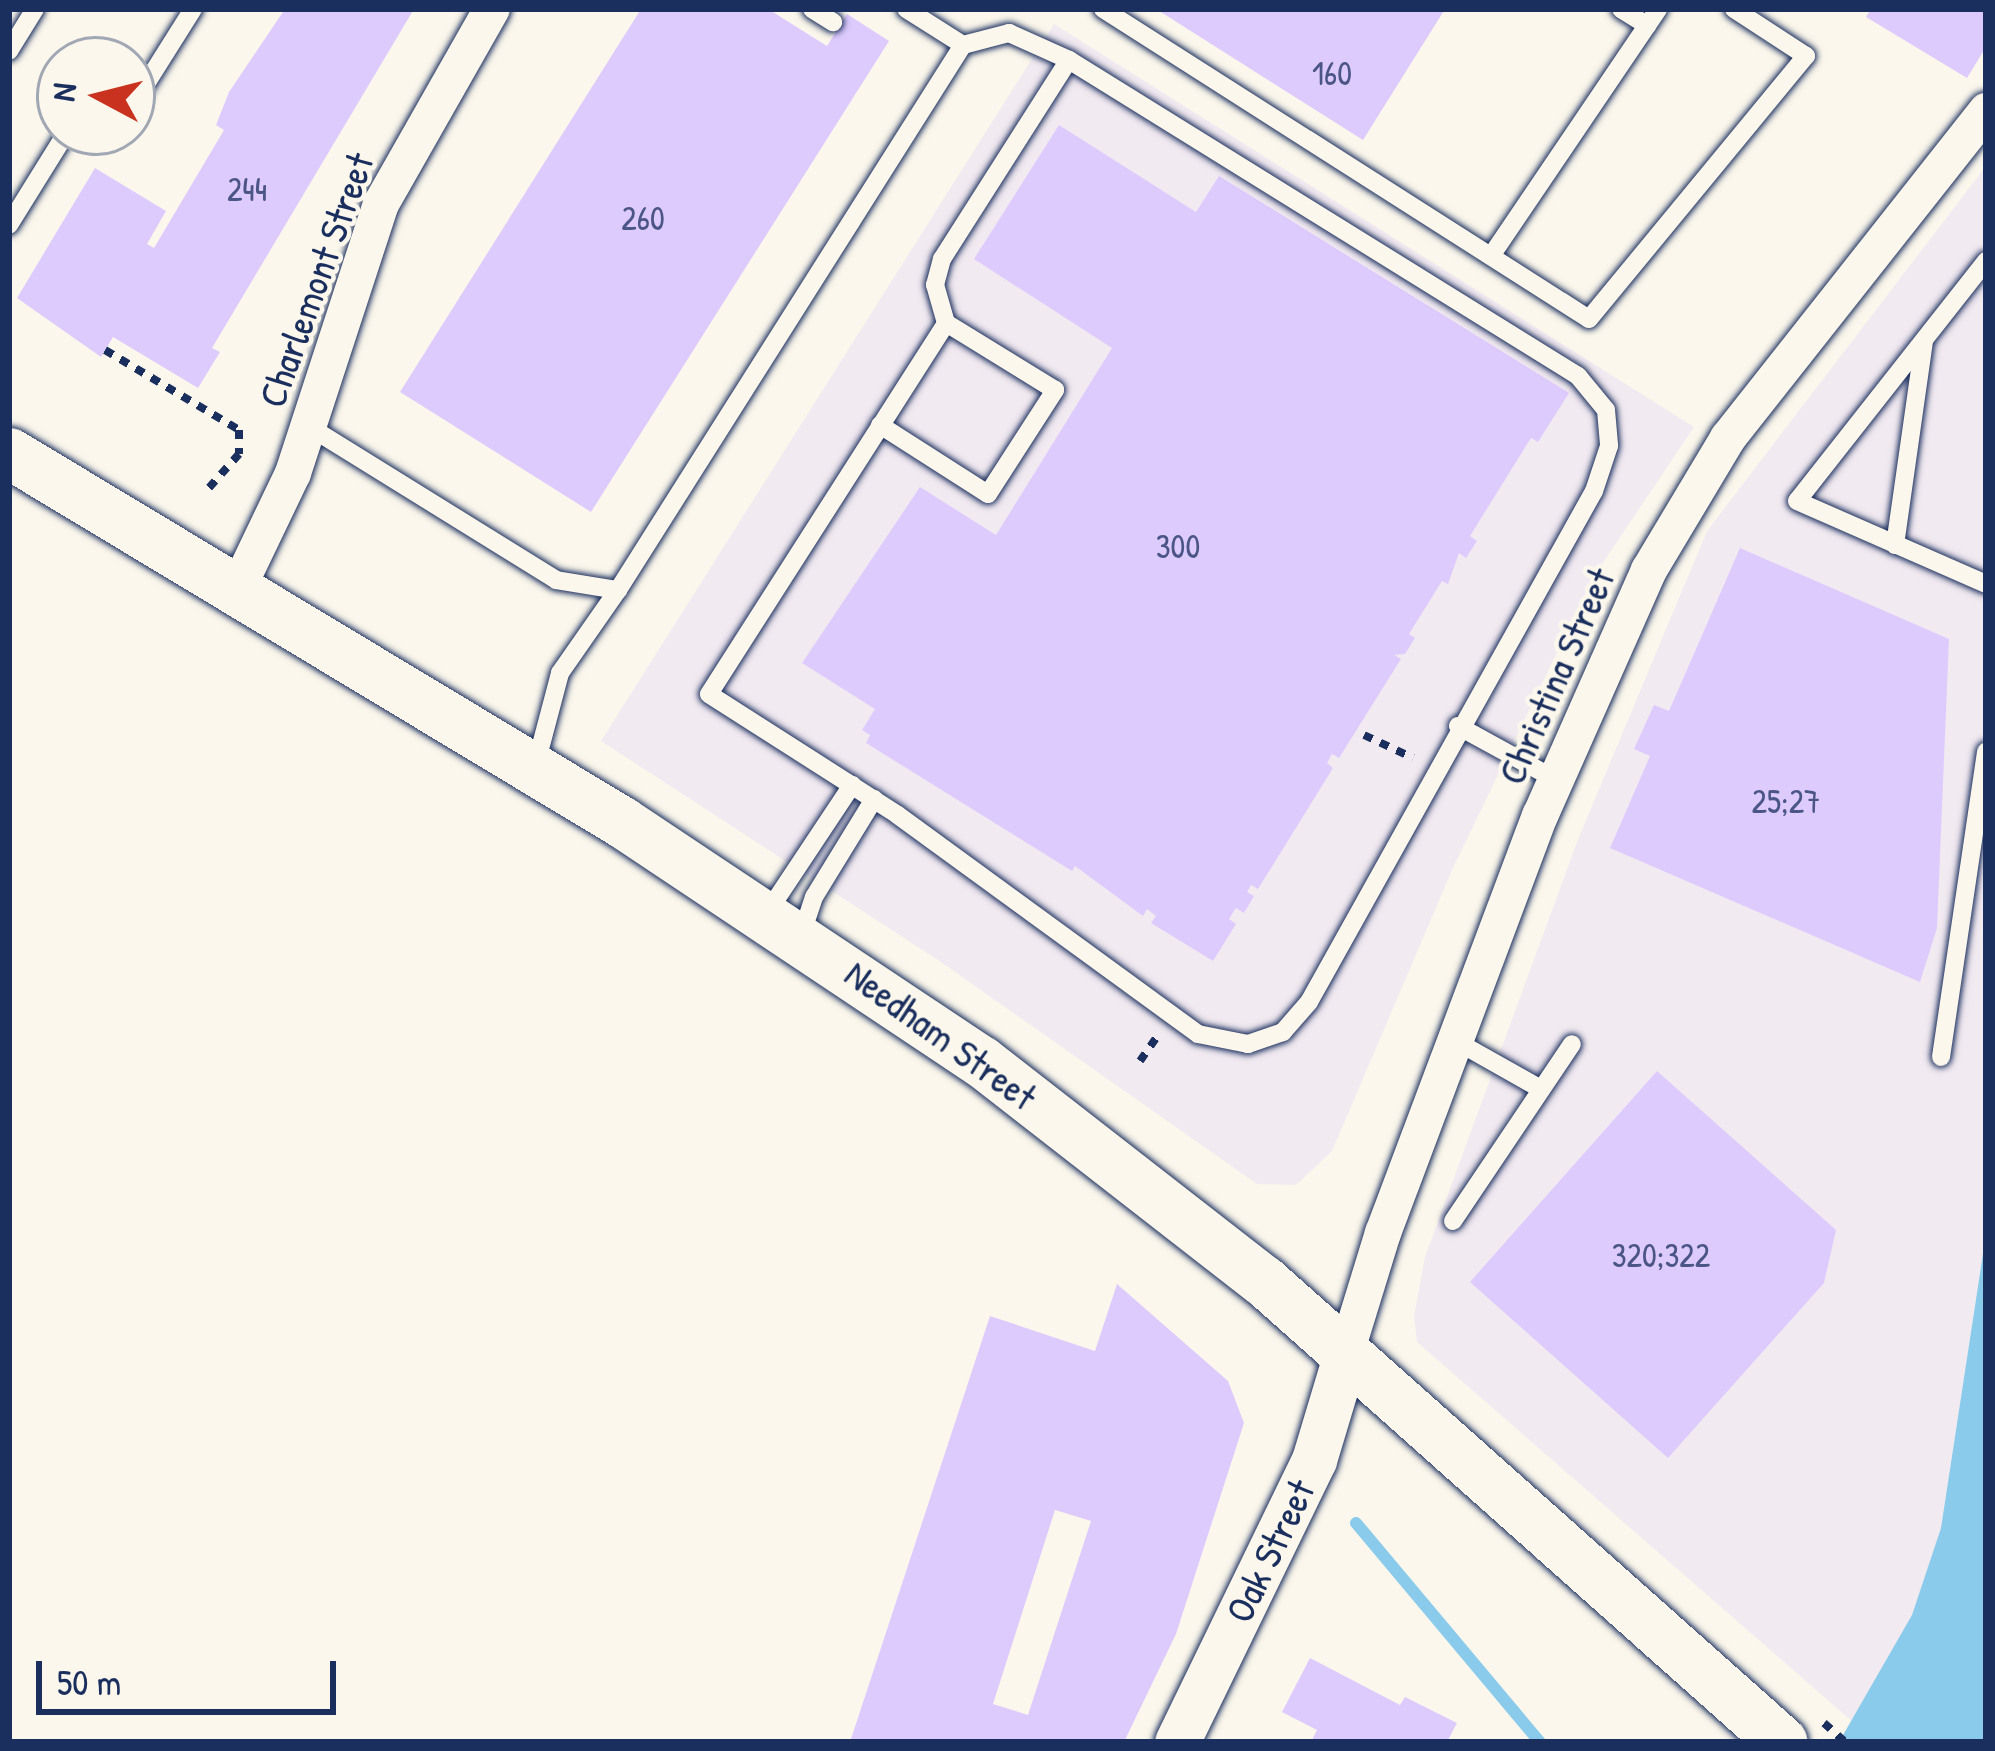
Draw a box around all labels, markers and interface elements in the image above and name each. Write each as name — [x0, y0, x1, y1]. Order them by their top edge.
north arrow — [36, 36, 156, 156]
house number: 160 — [1312, 54, 1352, 94]
text: N — [40, 81, 86, 103]
street label: Charlemont Street — [248, 147, 384, 413]
house number: 244 — [227, 170, 267, 210]
house number: 260 — [621, 199, 665, 239]
house number: 300 — [1156, 527, 1200, 567]
street label: Christina Street — [1488, 561, 1624, 791]
house number: 25;27 — [1752, 782, 1820, 822]
street label: Needham Street — [836, 950, 1046, 1120]
house number: 320;322 — [1612, 1236, 1710, 1276]
street label: Oak Street — [1215, 1472, 1325, 1630]
scale bar — [42, 1637, 342, 1711]
text: 50 m — [57, 1657, 121, 1706]

